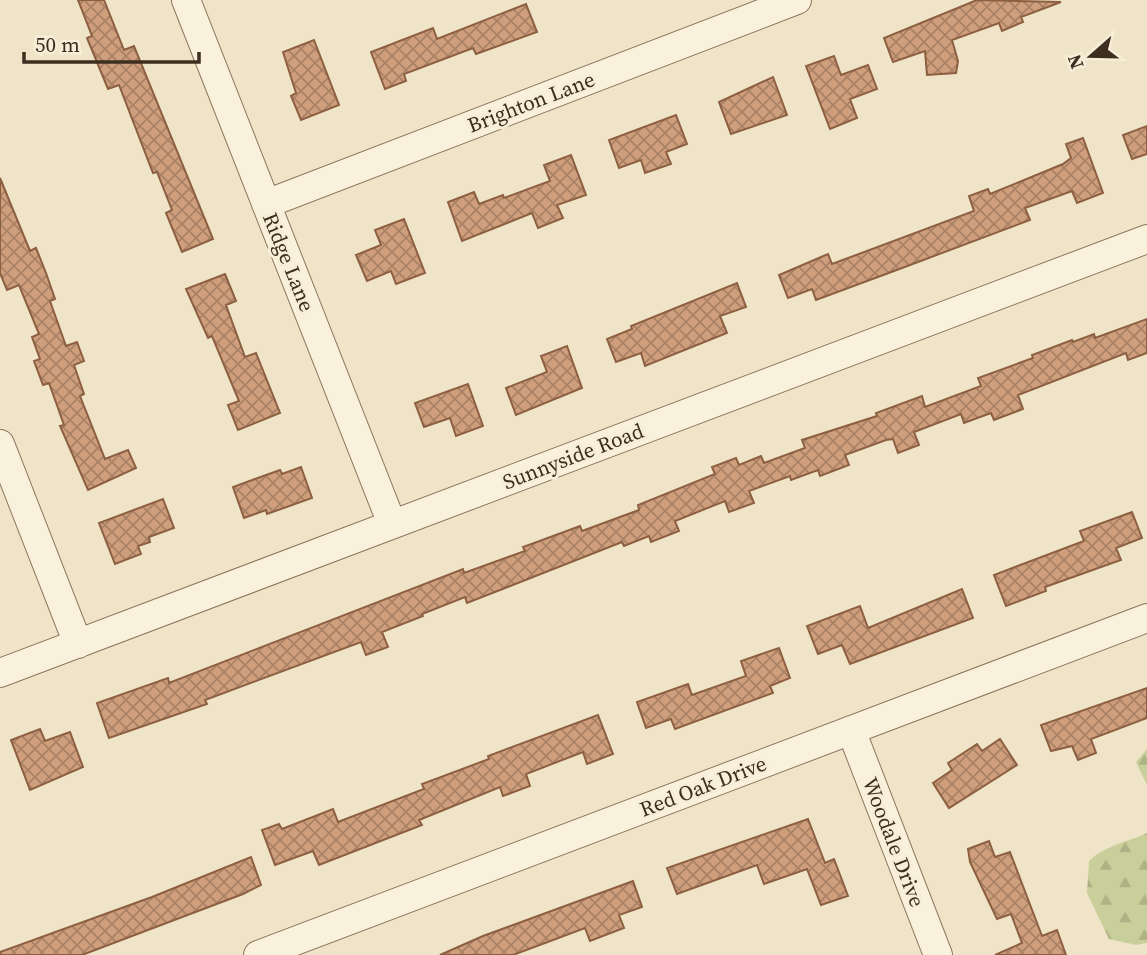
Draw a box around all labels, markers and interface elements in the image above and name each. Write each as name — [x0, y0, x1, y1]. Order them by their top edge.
scale bar — [24, 21, 200, 65]
north arrow — [1056, 21, 1126, 91]
text: 50 m — [35, 30, 80, 59]
text: N — [1060, 51, 1090, 73]
street label: Brighton Lane — [463, 64, 599, 140]
street label: Ridge Lane — [256, 208, 322, 316]
street label: Sunnyside Road — [498, 416, 648, 496]
street label: Red Oak Drive — [635, 749, 771, 823]
street label: Woodale Drive — [856, 773, 932, 911]

